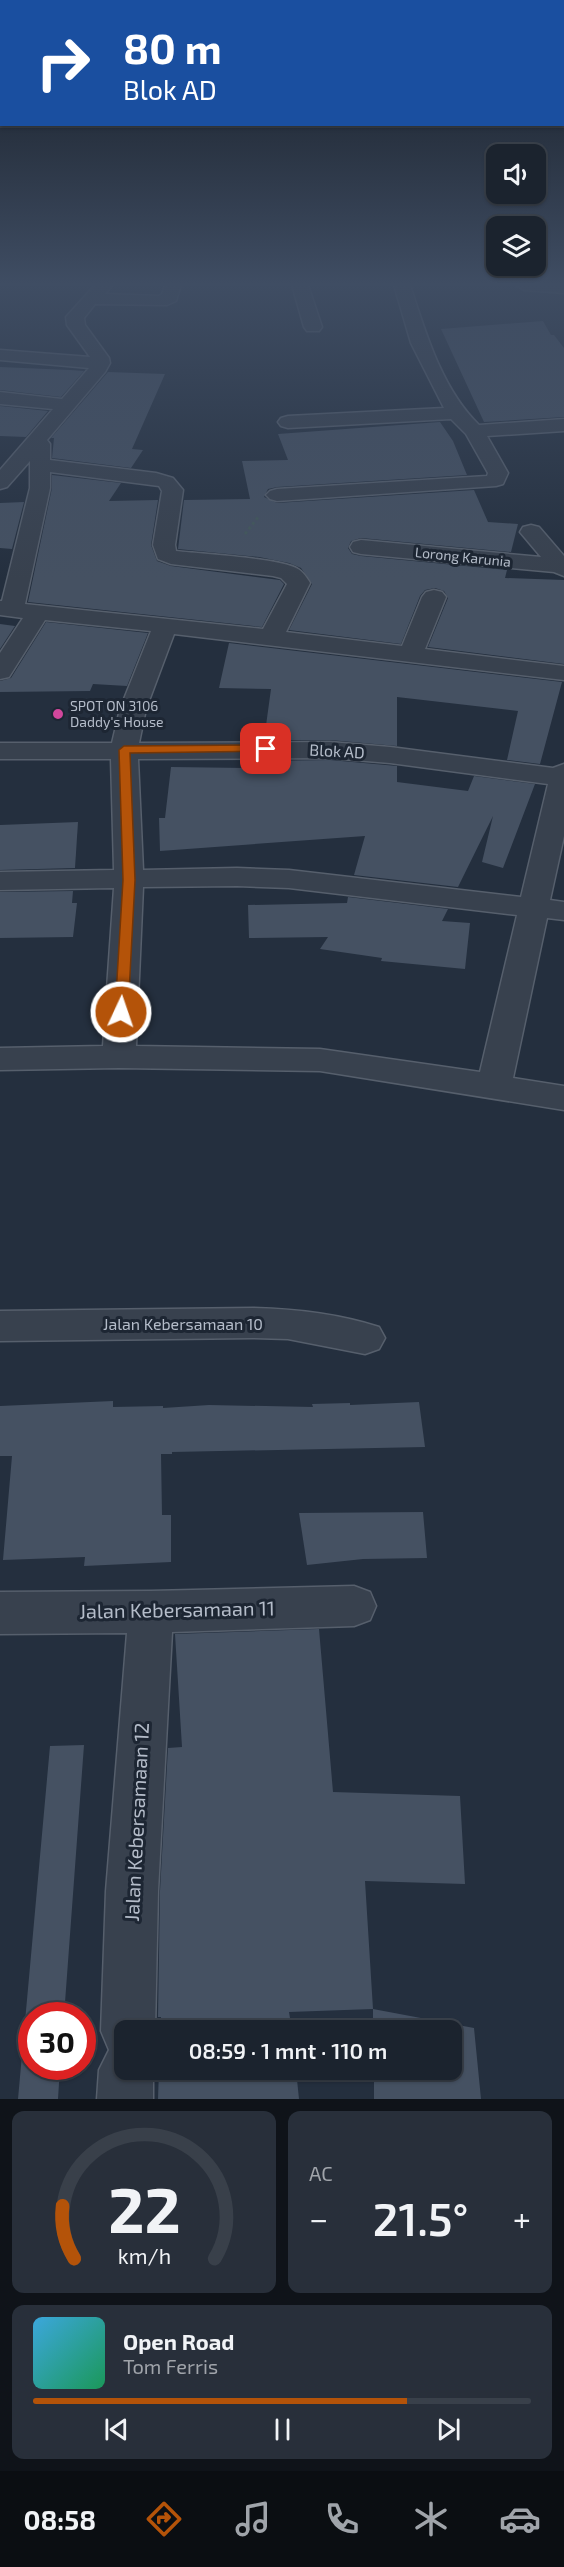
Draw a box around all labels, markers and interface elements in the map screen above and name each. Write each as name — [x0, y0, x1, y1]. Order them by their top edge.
text: 80 m — [123, 22, 222, 72]
icon: right — [24, 24, 102, 102]
text: Blok AD — [123, 73, 217, 105]
map controls — [486, 144, 546, 276]
button: sound — [486, 144, 546, 204]
button: layers — [486, 216, 546, 276]
street label: Lorong Karunia — [414, 543, 512, 570]
place label: SPOT ON 3106 Daddy's House — [70, 697, 164, 730]
marker: SPOT ON 3106 Daddy's House — [51, 707, 65, 721]
pin — [240, 723, 291, 774]
icon: arrive — [249, 732, 282, 765]
street label: Blok AD — [309, 740, 365, 761]
position arrow — [89, 980, 153, 1044]
street label: Jalan Kebersamaan 10 — [103, 1314, 263, 1333]
street label: Jalan Kebersamaan 11 — [79, 1595, 275, 1623]
street label: Jalan Kebersamaan 12 — [119, 1722, 153, 1922]
speed limit sign: 30 — [18, 2002, 96, 2080]
text: 08:59 · 1 mnt · 110 m — [189, 2037, 387, 2063]
text: AC — [309, 2161, 333, 2185]
text: 22 — [108, 2171, 180, 2246]
text: 21.5° — [373, 2191, 468, 2245]
text: − — [309, 2198, 328, 2238]
text: + — [513, 2198, 531, 2238]
text: km/h — [117, 2243, 171, 2268]
text: Open Road — [123, 2328, 235, 2354]
text: Tom Ferris — [123, 2354, 218, 2378]
icon: previous — [100, 2413, 133, 2446]
icon: pause — [266, 2413, 299, 2446]
icon: next — [432, 2413, 465, 2446]
icon: directions — [143, 2498, 185, 2540]
icon: music — [232, 2498, 274, 2540]
icon: phone — [321, 2498, 363, 2540]
icon: climate — [410, 2498, 452, 2540]
icon: car — [499, 2498, 541, 2540]
text: 08:58 — [23, 2503, 96, 2535]

